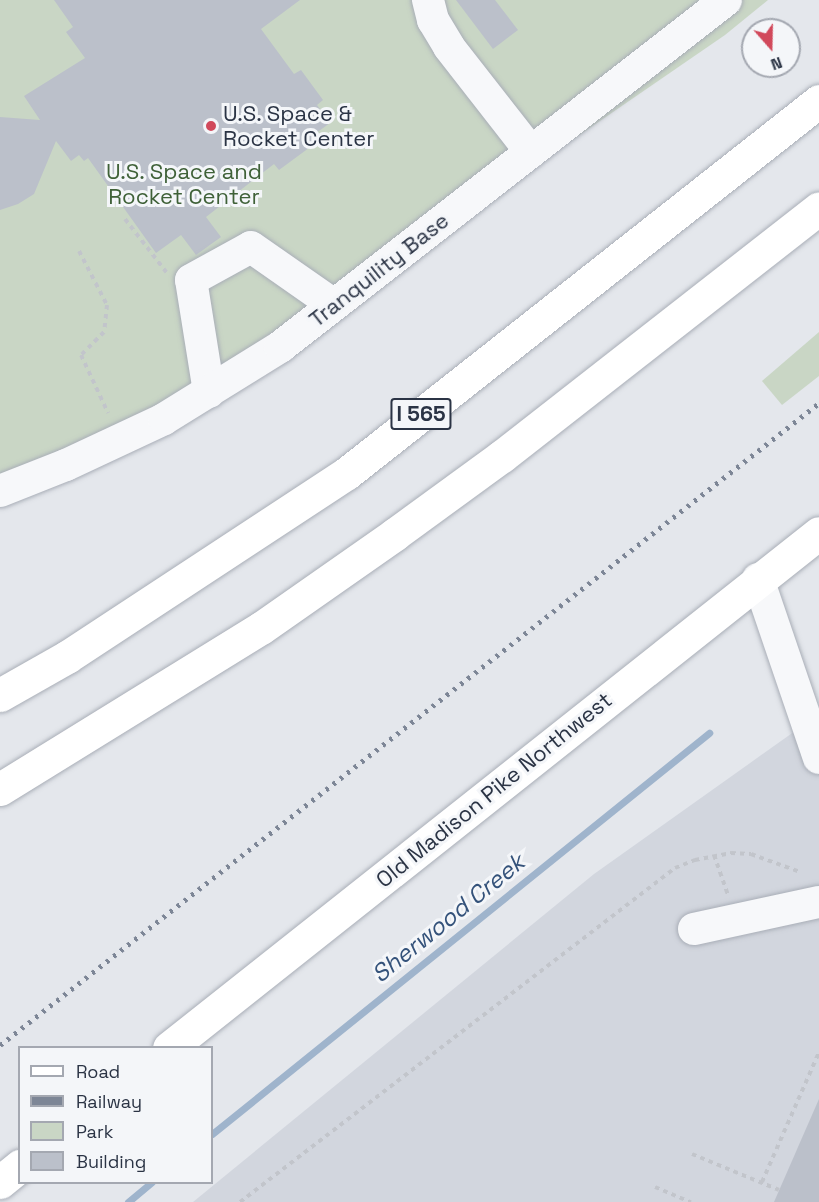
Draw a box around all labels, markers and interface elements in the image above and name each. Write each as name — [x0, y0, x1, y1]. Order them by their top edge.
north arrow — [741, 18, 801, 78]
text: N — [768, 52, 785, 75]
place label: U.S. Space & Rocket Center — [223, 100, 375, 152]
marker: U.S. Space & Rocket Center — [204, 119, 218, 133]
park label: U.S. Space and Rocket Center — [106, 158, 262, 210]
street label: Tranquility Base — [304, 207, 454, 333]
road number: I 565 — [390, 396, 452, 432]
street label: Old Madison Pike Northwest — [371, 687, 617, 893]
water label: Sherwood Creek — [366, 848, 530, 988]
legend — [18, 1046, 213, 1184]
text: Road — [76, 1060, 120, 1083]
text: Railway — [76, 1090, 142, 1113]
text: Park — [76, 1120, 113, 1143]
text: Building — [76, 1150, 146, 1173]

